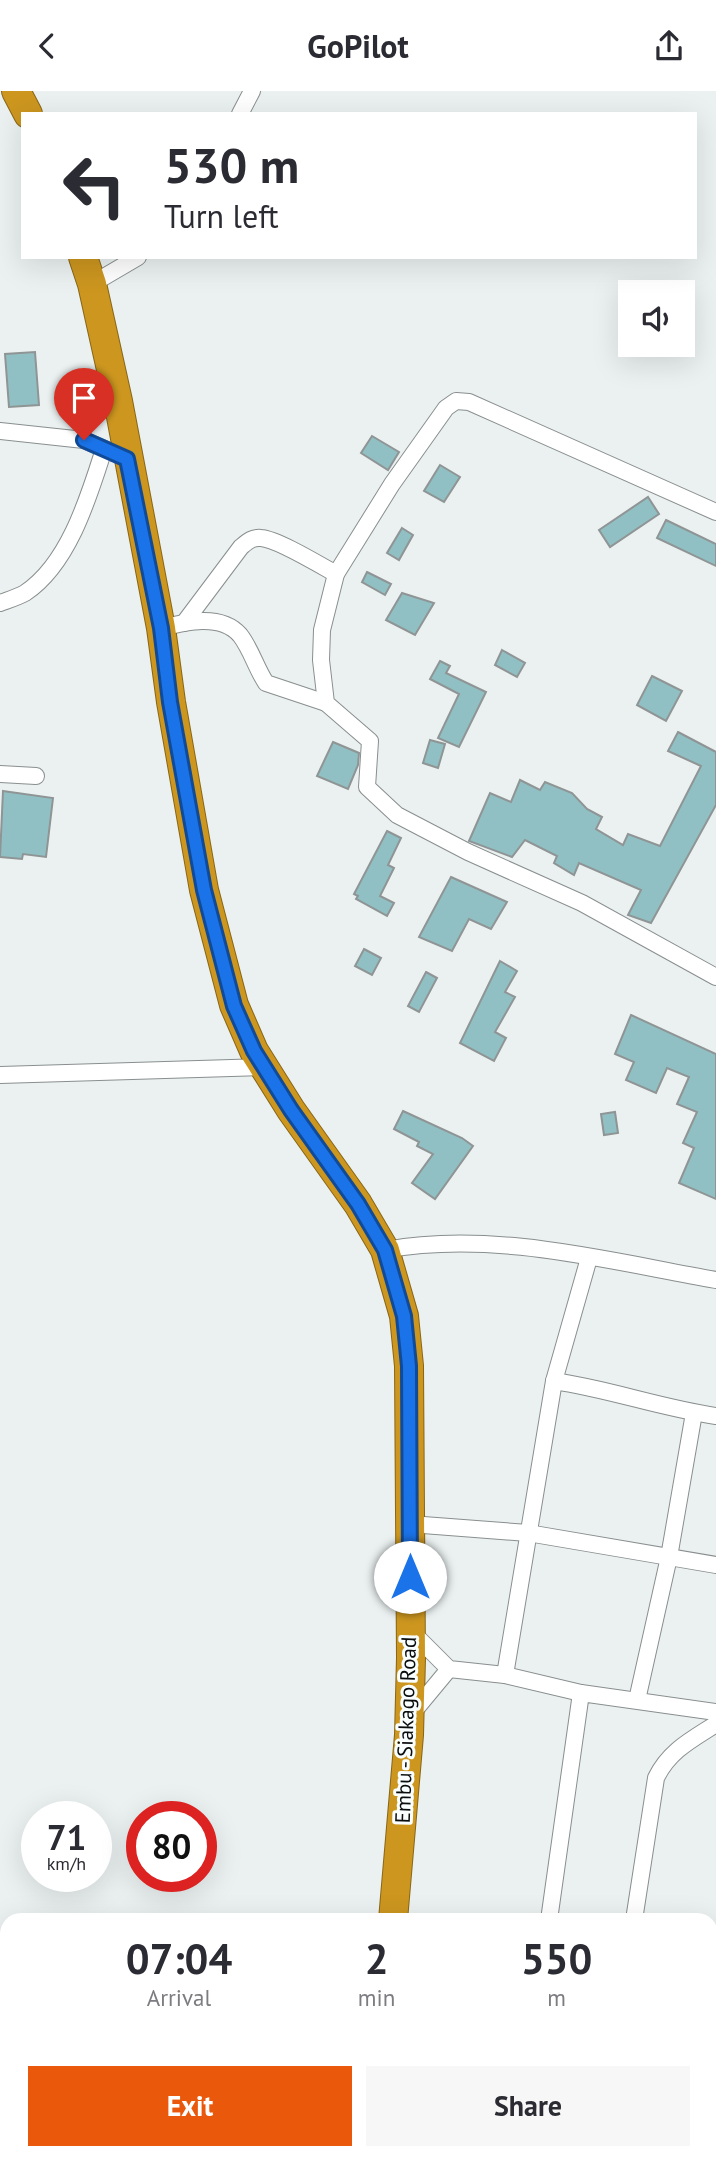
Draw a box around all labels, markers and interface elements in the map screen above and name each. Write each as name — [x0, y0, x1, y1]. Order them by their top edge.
text: GoPilot — [307, 25, 409, 67]
icon: back — [28, 27, 66, 65]
icon: share — [650, 27, 688, 65]
text: 530 m — [164, 133, 299, 197]
icon: left — [49, 140, 140, 231]
text: Turn left — [164, 195, 279, 237]
map controls — [618, 280, 695, 357]
button: sound — [618, 280, 695, 357]
pin — [54, 368, 114, 440]
icon: arrive — [65, 379, 103, 417]
position arrow — [373, 1540, 447, 1614]
street label: Embu - Siakago Road — [389, 1636, 422, 1824]
speed limit sign: 80 — [126, 1801, 217, 1892]
text: 71 — [47, 1814, 86, 1860]
text: km/h — [47, 1852, 86, 1875]
text: 07:04 — [126, 1931, 232, 1986]
text: 2 — [365, 1931, 388, 1986]
text: 550 — [521, 1931, 592, 1986]
text: Arrival — [147, 1983, 211, 2012]
text: min — [358, 1983, 395, 2012]
text: m — [547, 1983, 566, 2012]
button: Exit — [28, 2066, 352, 2146]
button: Share — [366, 2066, 690, 2146]

